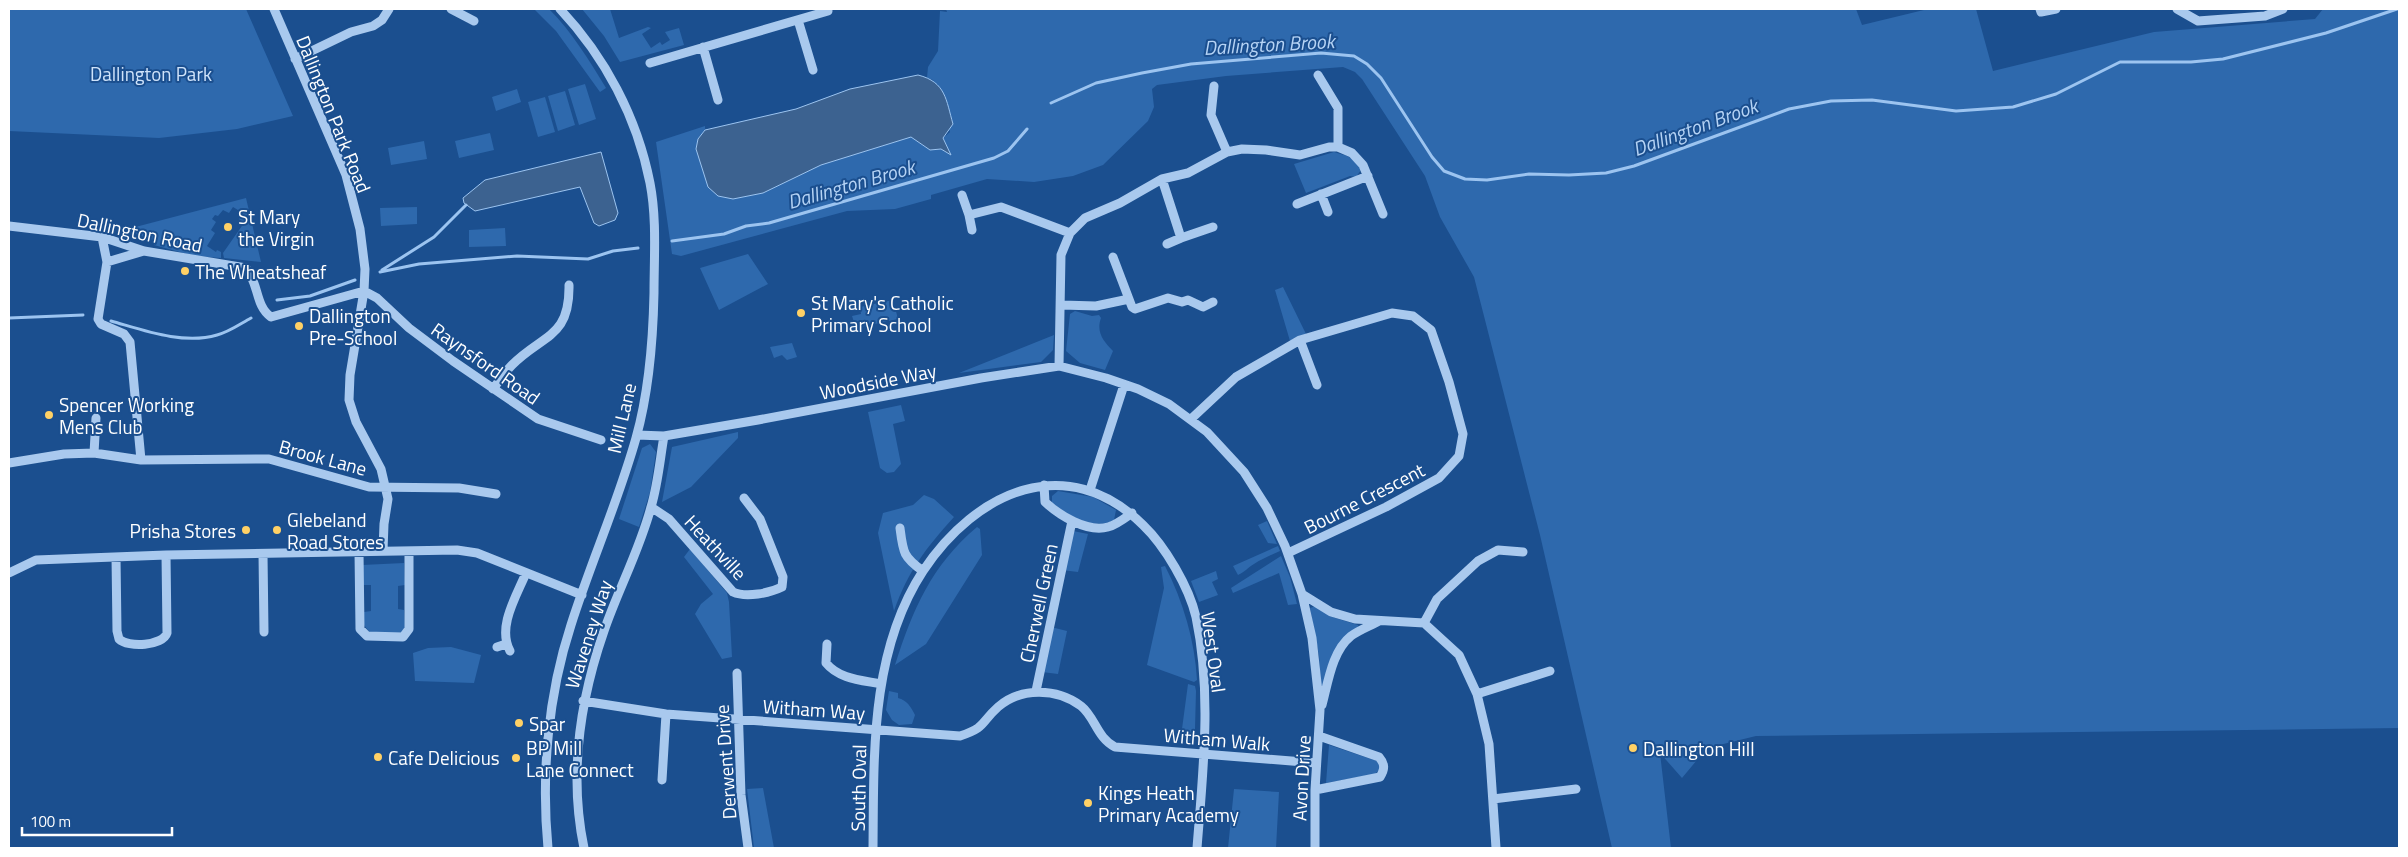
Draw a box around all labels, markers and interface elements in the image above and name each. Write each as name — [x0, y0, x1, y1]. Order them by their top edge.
water label: Dallington Brook — [1203, 25, 1337, 63]
street label: Dallington Park Road — [289, 31, 379, 197]
park label: Dallington Park — [90, 59, 212, 88]
water label: Dallington Brook — [1628, 89, 1764, 164]
water label: Dallington Brook — [784, 150, 920, 217]
place label: St Mary the Virgin — [238, 202, 314, 253]
street label: Dallington Road — [75, 205, 205, 259]
marker: St Mary the Virgin — [222, 221, 234, 233]
place label: The Wheatsheaf — [195, 257, 327, 286]
marker: The Wheatsheaf — [179, 265, 191, 277]
place label: St Mary's Catholic Primary School — [811, 288, 954, 339]
place label: Dallington Pre-School — [309, 301, 397, 352]
marker: St Mary's Catholic Primary School — [795, 307, 807, 319]
street label: Raynsford Road — [426, 315, 546, 411]
marker: Dallington Pre-School — [293, 320, 305, 332]
street label: Woodside Way — [817, 355, 939, 407]
street label: Mill Lane — [599, 380, 643, 456]
place label: Spencer Working Mens Club — [59, 390, 194, 441]
marker: Spencer Working Mens Club — [43, 409, 55, 421]
street label: Brook Lane — [276, 431, 370, 483]
street label: Bourne Crescent — [1299, 455, 1430, 541]
place label: Glebeland Road Stores — [287, 505, 384, 556]
street label: Heathville — [678, 508, 754, 586]
place label: Prisha Stores — [130, 516, 236, 545]
marker: Prisha Stores — [240, 524, 252, 536]
marker: Glebeland Road Stores — [271, 524, 283, 536]
street label: Cherwell Green — [1011, 541, 1065, 665]
street label: Waveney Way — [557, 576, 619, 692]
street label: West Oval — [1194, 610, 1234, 694]
street label: Witham Way — [762, 691, 866, 727]
street label: Derwent Drive — [707, 704, 743, 820]
place label: Spar — [529, 709, 566, 738]
marker: Spar — [513, 717, 525, 729]
street label: Witham Walk — [1162, 720, 1272, 758]
place label: BP Mill Lane Connect — [526, 733, 634, 784]
street label: Avon Drive — [1284, 734, 1318, 822]
place label: Dallington Hill — [1643, 734, 1755, 763]
marker: Dallington Hill — [1627, 742, 1639, 754]
place label: Cafe Delicious — [388, 743, 500, 772]
street label: South Oval — [843, 744, 873, 832]
marker: Cafe Delicious — [372, 751, 384, 763]
marker: BP Mill Lane Connect — [510, 752, 522, 764]
place label: Kings Heath Primary Academy — [1098, 778, 1239, 829]
marker: Kings Heath Primary Academy — [1082, 797, 1094, 809]
scale bar — [22, 804, 172, 836]
text: 100 m — [30, 810, 71, 833]

